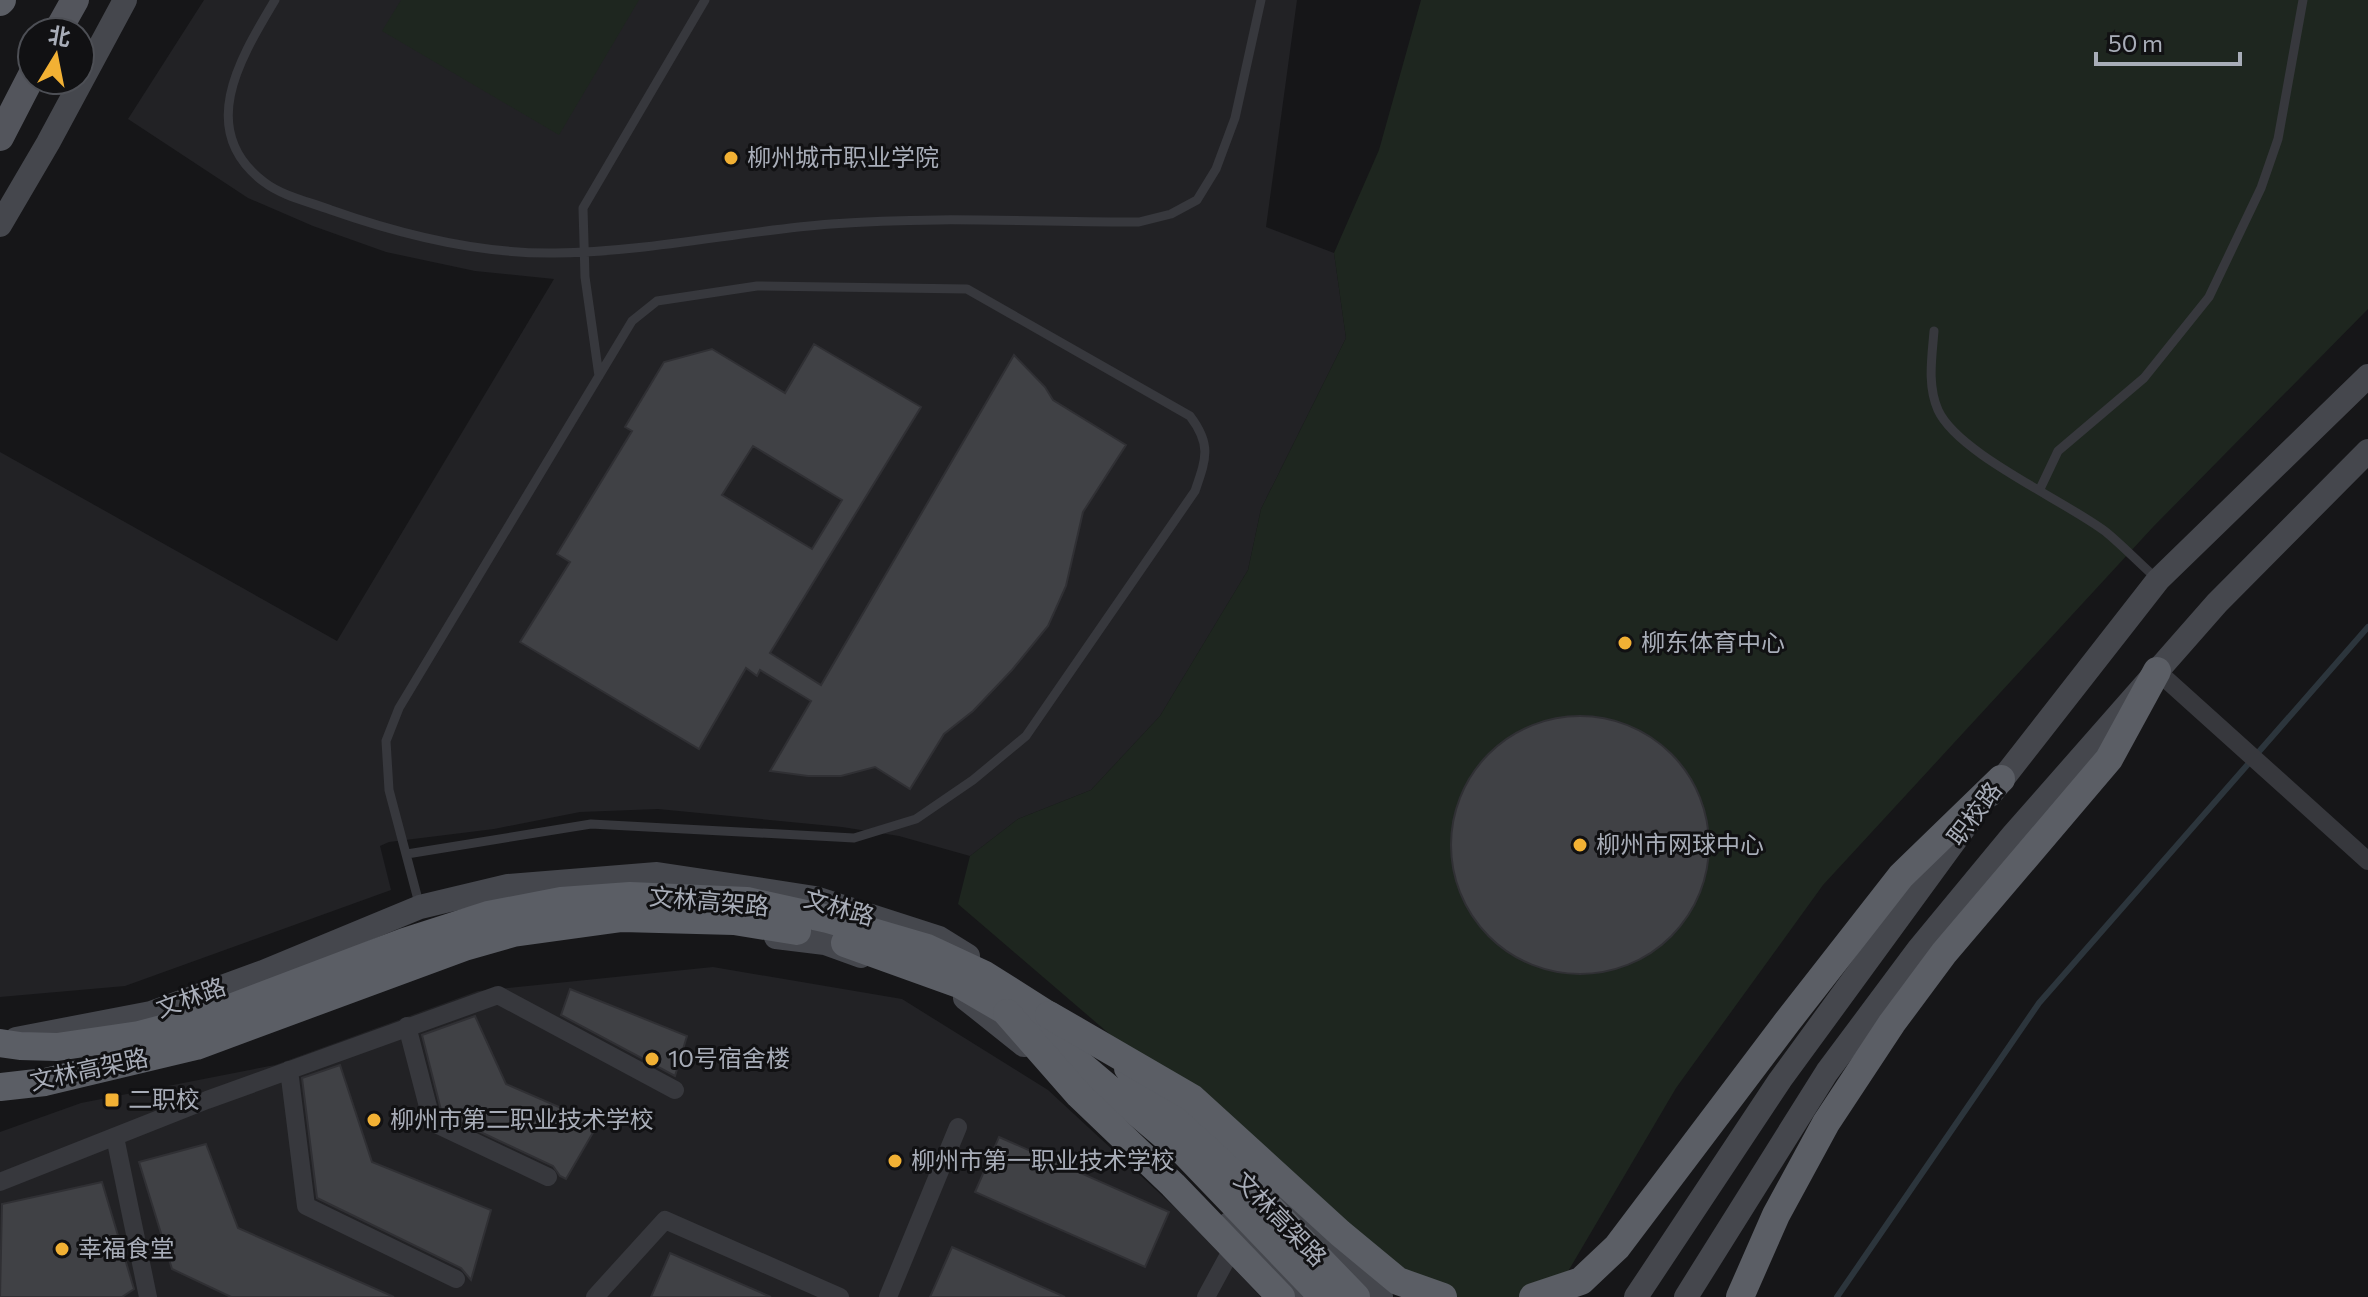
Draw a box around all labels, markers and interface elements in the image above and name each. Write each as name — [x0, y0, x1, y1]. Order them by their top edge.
north arrow — [16, 16, 96, 96]
scale bar — [2096, 16, 2240, 66]
text: 北 — [46, 21, 73, 51]
text: 50 m — [2108, 28, 2163, 57]
place label: 柳州城市职业学院 — [747, 142, 939, 171]
marker: 柳州城市职业学院 — [722, 149, 740, 167]
place label: 柳东体育中心 — [1641, 627, 1785, 656]
marker: 柳东体育中心 — [1616, 634, 1634, 652]
street label: 职校路 — [1941, 776, 2007, 851]
place label: 柳州市网球中心 — [1596, 829, 1764, 858]
marker: 柳州市网球中心 — [1571, 836, 1589, 854]
street label: 文林高架路 — [648, 881, 770, 920]
street label: 文林路 — [801, 883, 878, 930]
street label: 文林路 — [152, 971, 229, 1023]
street label: 文林高架路 — [27, 1042, 150, 1095]
place label: 10号宿舍楼 — [668, 1043, 790, 1072]
marker: 10号宿舍楼 — [643, 1050, 661, 1068]
place label: 二职校 — [128, 1084, 200, 1113]
marker: 二职校 — [103, 1091, 121, 1109]
place label: 柳州市第二职业技术学校 — [390, 1104, 654, 1133]
marker: 柳州市第二职业技术学校 — [365, 1111, 383, 1129]
place label: 柳州市第一职业技术学校 — [911, 1145, 1175, 1174]
marker: 柳州市第一职业技术学校 — [886, 1152, 904, 1170]
street label: 文林高架路 — [1229, 1165, 1333, 1271]
place label: 幸福食堂 — [78, 1233, 174, 1262]
marker: 幸福食堂 — [53, 1240, 71, 1258]

